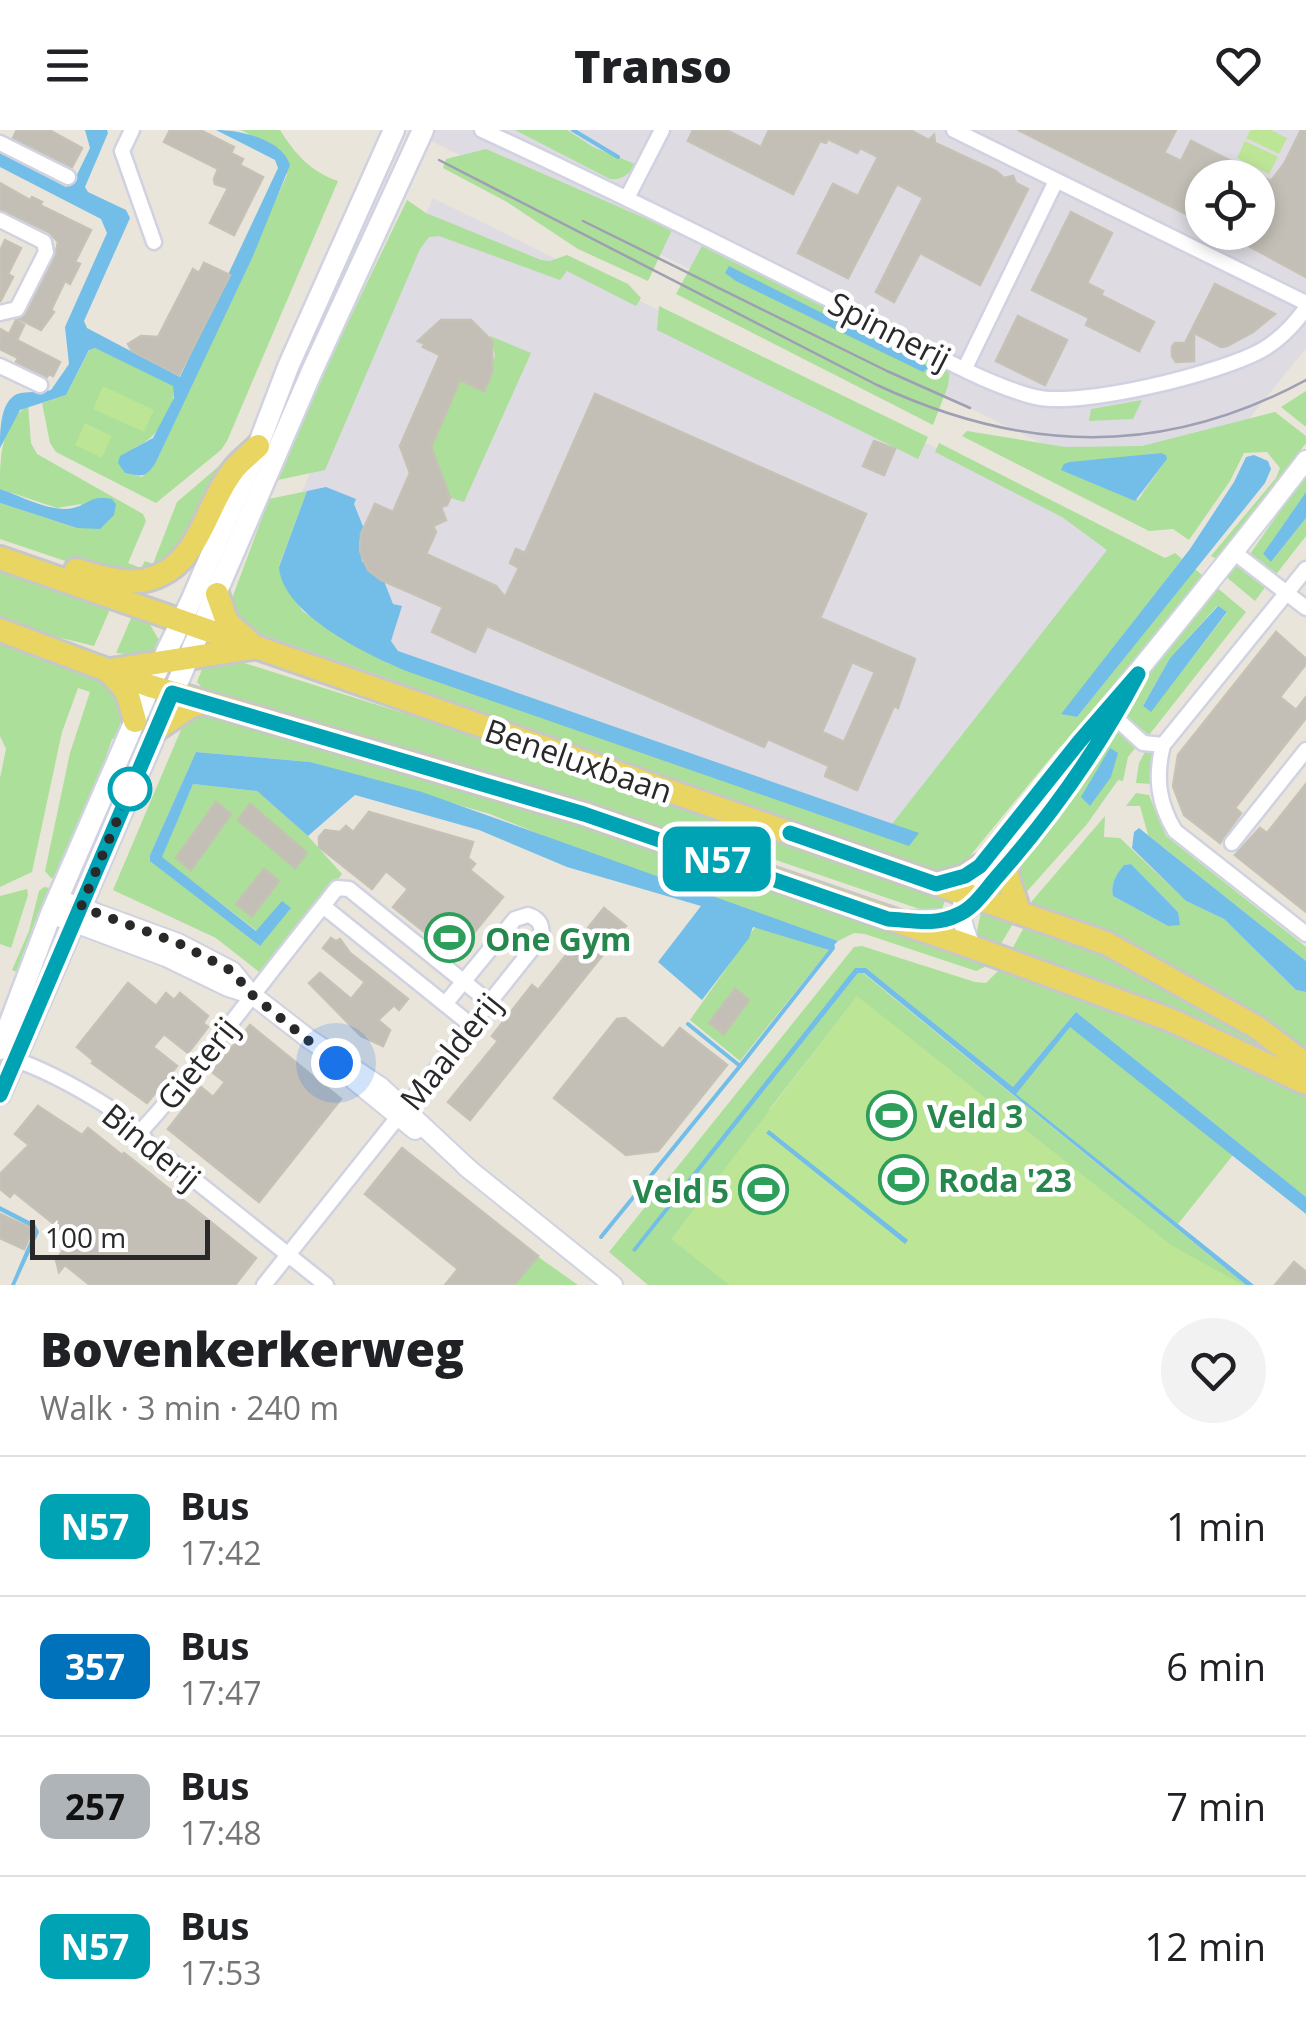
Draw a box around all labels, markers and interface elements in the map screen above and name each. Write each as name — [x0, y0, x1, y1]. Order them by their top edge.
text: Transo — [574, 35, 732, 96]
icon: menu — [40, 38, 95, 93]
icon: heart — [1211, 38, 1266, 93]
map controls — [1185, 160, 1275, 250]
button: locate — [1185, 160, 1275, 250]
street label: Spinnerij — [822, 281, 958, 379]
street label: Beneluxbaan — [480, 708, 678, 812]
unlabelled marker — [109, 768, 151, 810]
line badge: N57 — [660, 826, 774, 892]
text: N57 — [683, 836, 751, 883]
sports icon: One Gym — [424, 912, 476, 964]
place label: One Gym — [485, 917, 632, 960]
street label: Maalderij — [389, 983, 511, 1119]
street label: Gieterij — [146, 1008, 248, 1118]
your location — [311, 1038, 361, 1088]
sports icon: Veld 3 — [866, 1089, 918, 1141]
street label: Binderij — [94, 1093, 210, 1199]
place label: Veld 3 — [927, 1094, 1023, 1137]
sports icon: Roda '23 — [877, 1153, 929, 1205]
place label: Roda '23 — [938, 1158, 1072, 1201]
sports icon: Veld 5 — [738, 1164, 790, 1216]
place label: Veld 5 — [633, 1169, 729, 1212]
scale bar — [30, 1215, 210, 1260]
text: 100 m — [45, 1218, 126, 1256]
text: Bovenkerkerweg — [40, 1316, 464, 1381]
button: heart — [1161, 1318, 1266, 1423]
text: Walk · 3 min · 240 m — [40, 1386, 339, 1429]
text: Bus — [180, 1479, 249, 1531]
text: 1 min — [1166, 1500, 1266, 1552]
text: N57 — [61, 1503, 129, 1550]
text: 17:42 — [180, 1531, 262, 1574]
text: Bus — [180, 1619, 249, 1671]
text: 6 min — [1166, 1640, 1266, 1692]
text: 357 — [65, 1643, 125, 1690]
text: 17:47 — [180, 1671, 262, 1714]
text: Bus — [180, 1759, 249, 1811]
text: 7 min — [1166, 1780, 1266, 1832]
text: 257 — [65, 1783, 125, 1830]
text: 17:48 — [180, 1811, 262, 1854]
text: Bus — [180, 1899, 249, 1951]
text: 12 min — [1145, 1920, 1266, 1972]
text: N57 — [61, 1923, 129, 1970]
text: 17:53 — [180, 1951, 262, 1994]

